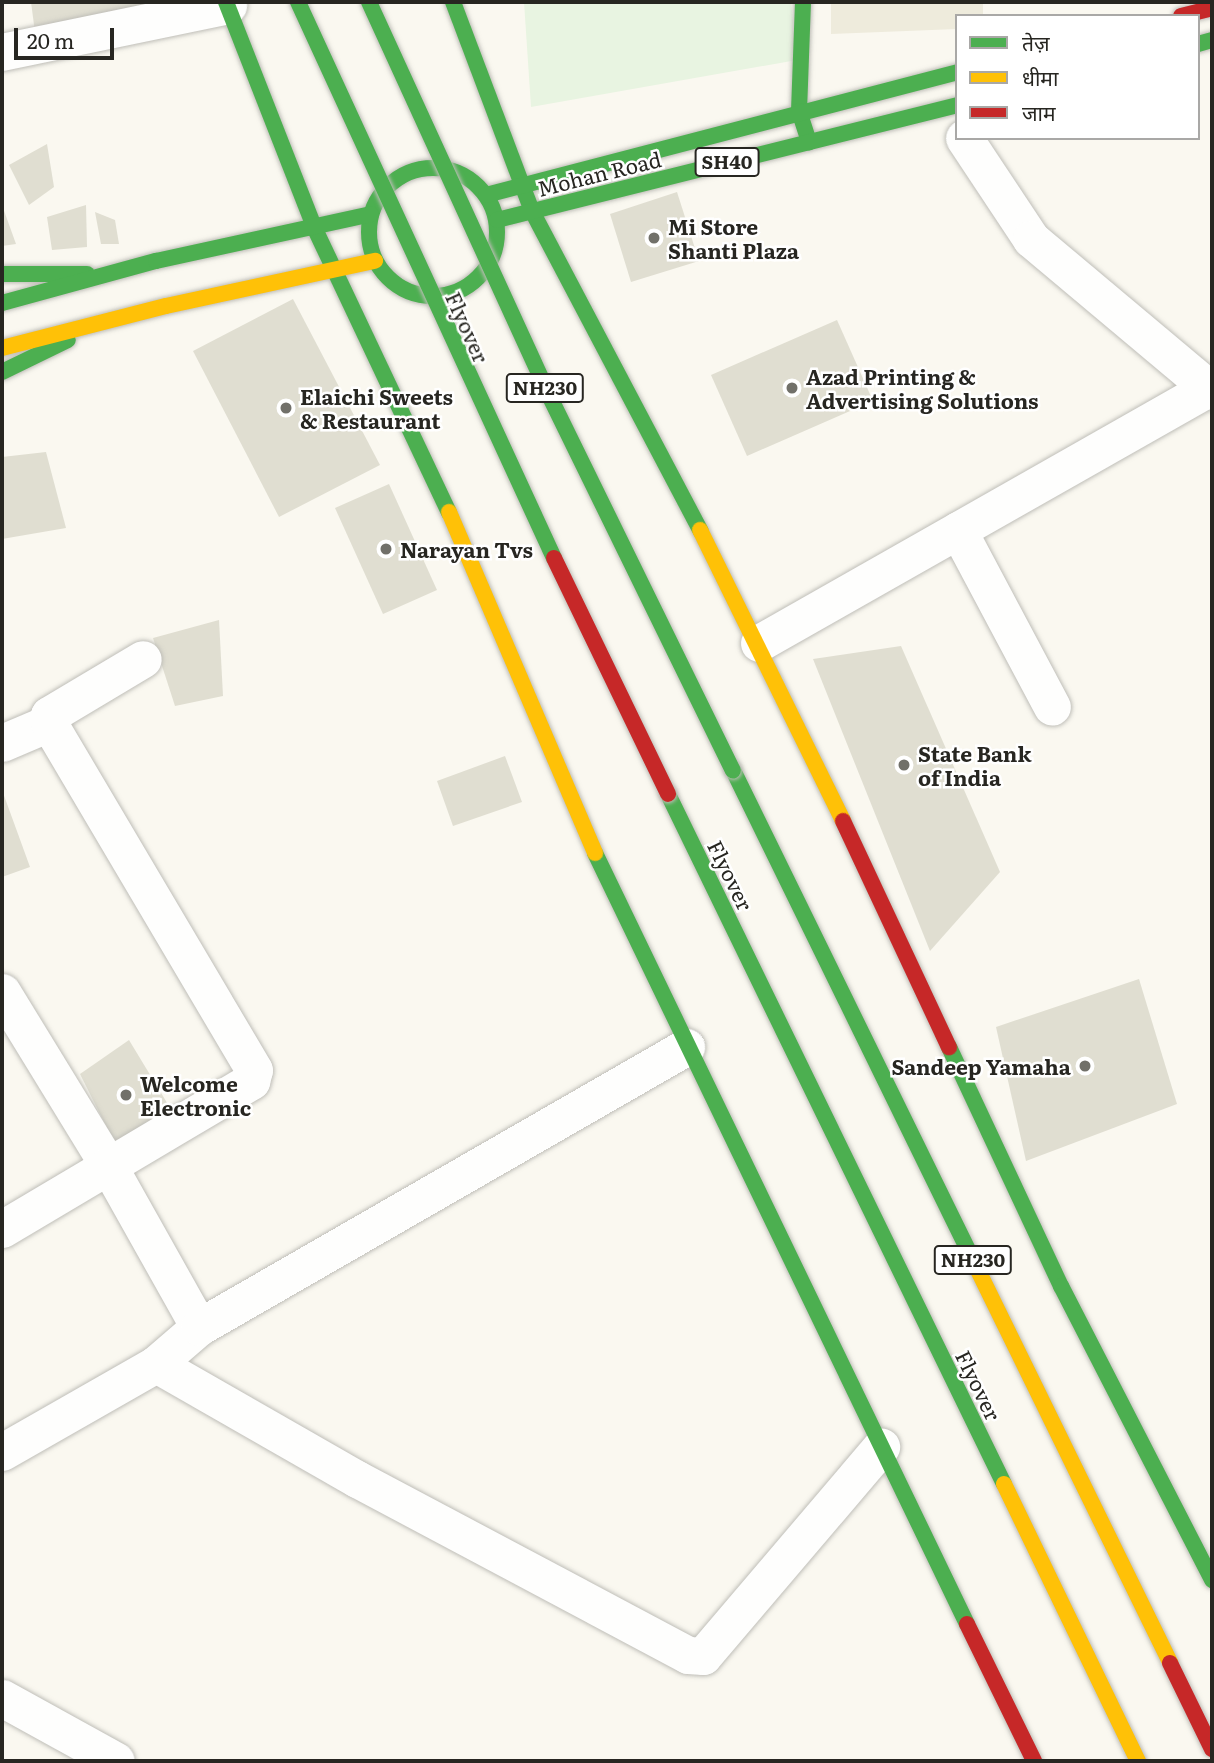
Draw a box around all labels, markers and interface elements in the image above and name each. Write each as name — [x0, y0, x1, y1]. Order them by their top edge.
scale bar — [18, 14, 117, 58]
legend — [955, 14, 1200, 140]
text: 20 m — [27, 24, 74, 55]
text: तेज़ — [1022, 26, 1050, 57]
text: धीमा — [1022, 61, 1058, 92]
text: जाम — [1022, 96, 1056, 127]
street label: Mohan Road — [534, 145, 664, 201]
road number: SH40 — [694, 146, 760, 178]
place label: Mi Store Shanti Plaza — [668, 213, 799, 263]
marker: Mi Store Shanti Plaza — [646, 230, 662, 246]
street label: Flyover — [441, 288, 495, 366]
place label: Azad Printing & Advertising Solutions — [806, 363, 1039, 413]
road number: NH230 — [505, 372, 585, 404]
marker: Azad Printing & Advertising Solutions — [784, 380, 800, 396]
place label: Elaichi Sweets & Restaurant — [300, 383, 453, 433]
marker: Elaichi Sweets & Restaurant — [278, 400, 294, 416]
place label: Narayan Tvs — [400, 536, 533, 562]
marker: Narayan Tvs — [378, 541, 394, 557]
place label: State Bank of India — [918, 740, 1032, 790]
marker: State Bank of India — [896, 757, 912, 773]
street label: Flyover — [703, 836, 759, 914]
place label: Sandeep Yamaha — [891, 1053, 1071, 1079]
marker: Sandeep Yamaha — [1077, 1058, 1093, 1074]
place label: Welcome Electronic — [140, 1070, 251, 1120]
marker: Welcome Electronic — [118, 1087, 134, 1103]
road number: NH230 — [933, 1244, 1013, 1276]
street label: Flyover — [951, 1346, 1007, 1424]

